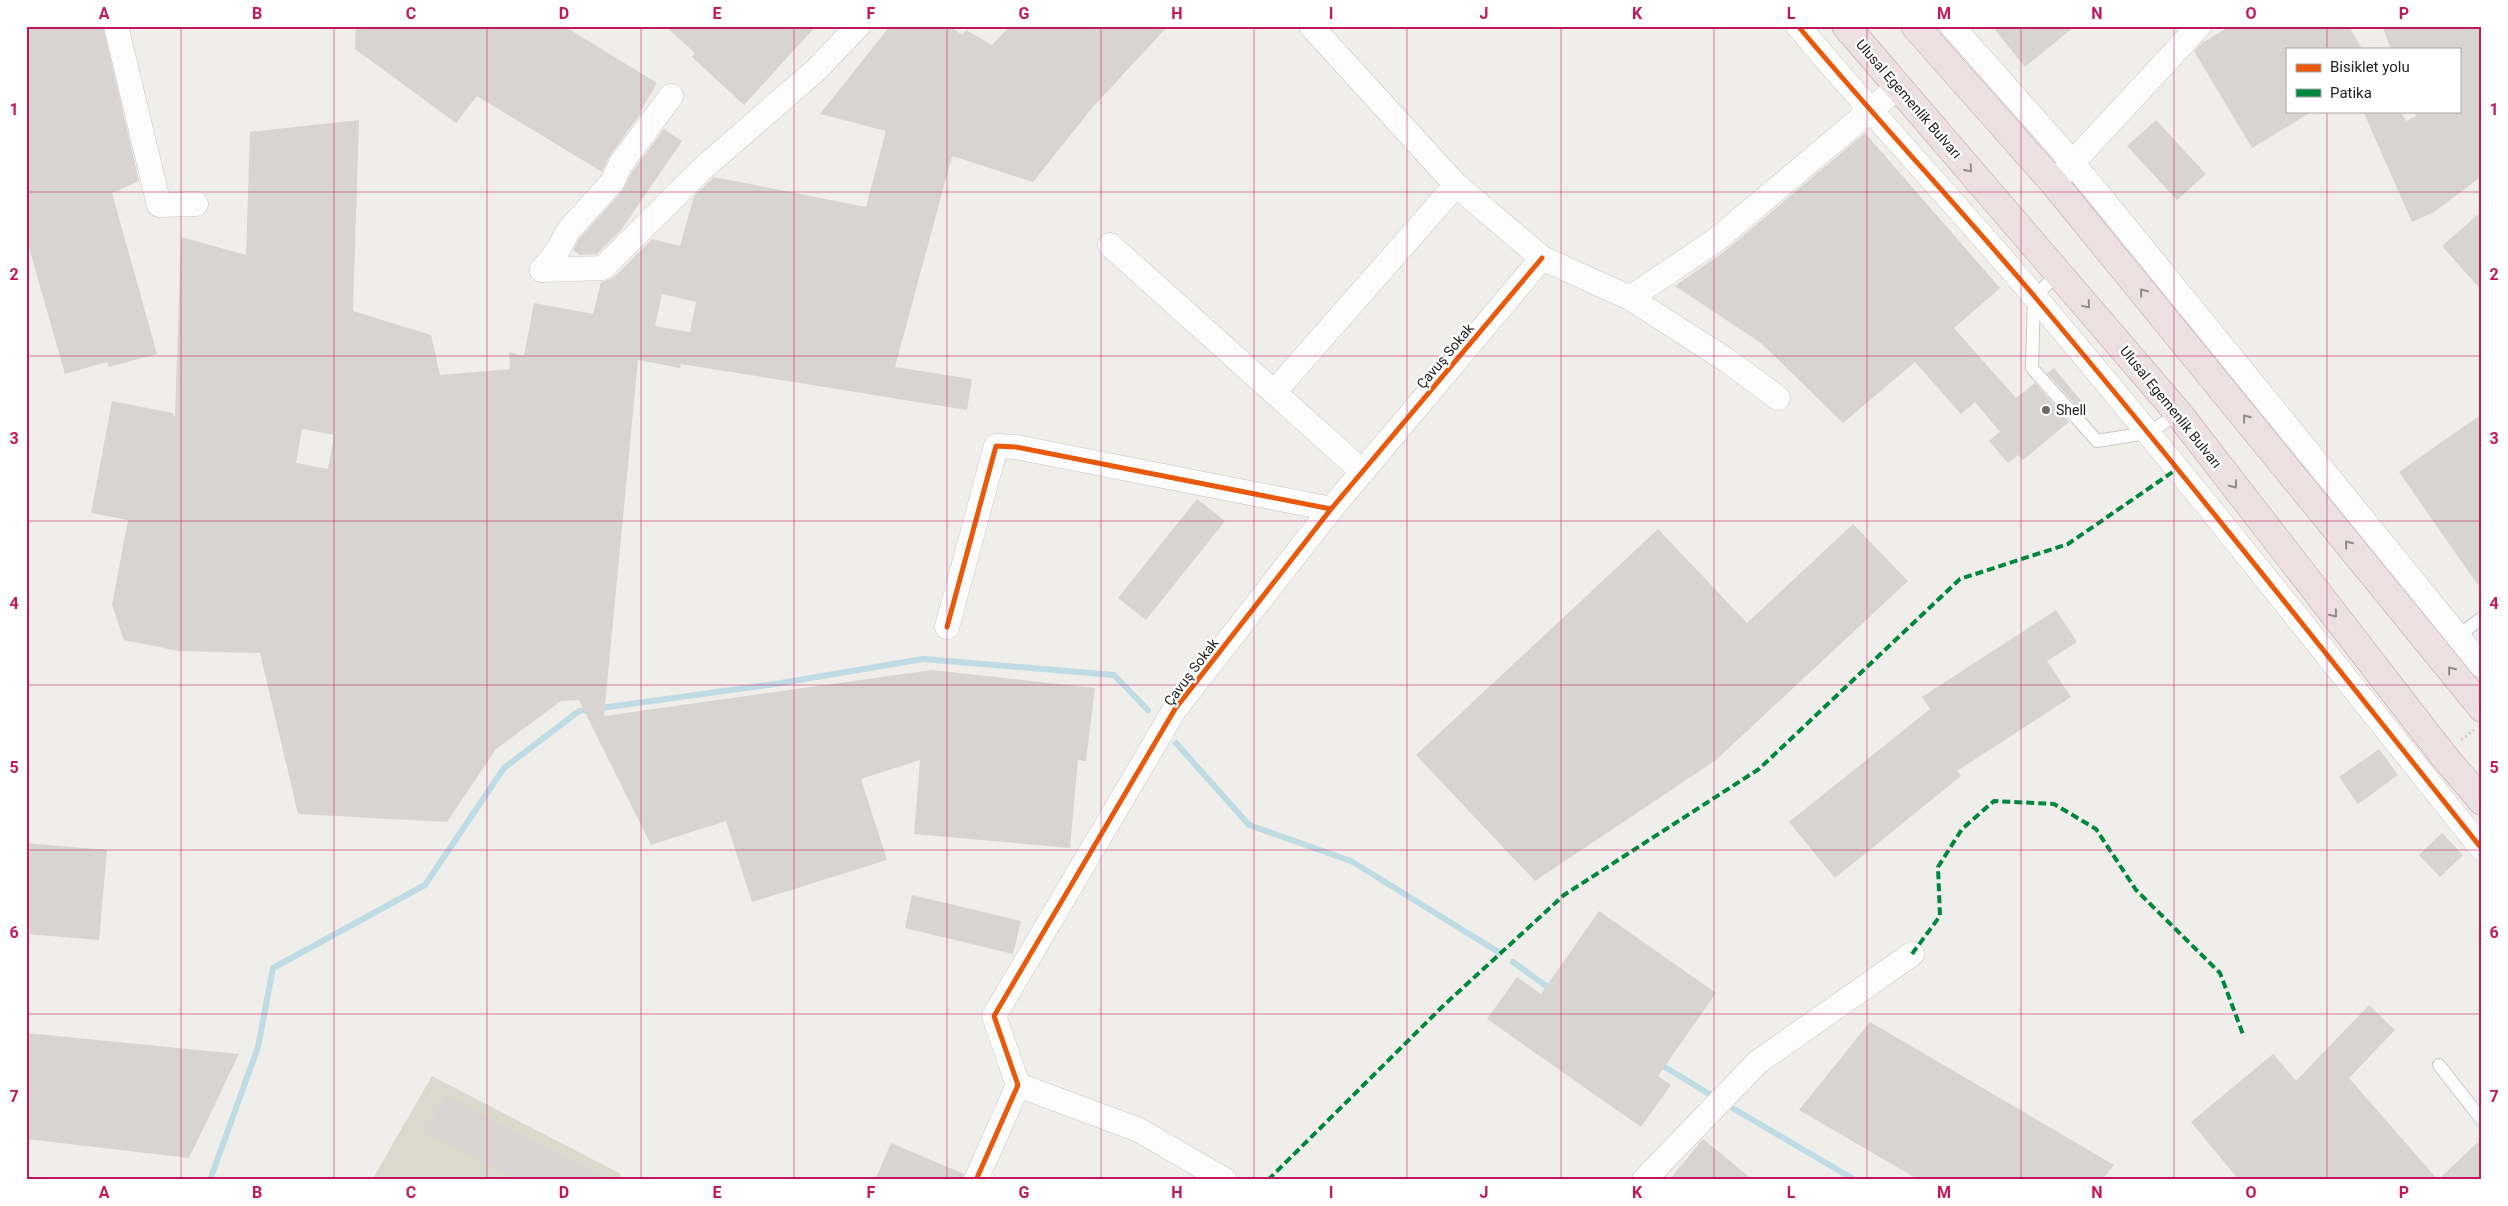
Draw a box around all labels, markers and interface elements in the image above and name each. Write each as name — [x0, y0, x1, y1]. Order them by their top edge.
text: A — [99, 4, 110, 23]
text: B — [252, 4, 262, 23]
text: C — [406, 4, 416, 23]
text: D — [559, 4, 569, 23]
text: E — [713, 4, 722, 23]
text: F — [867, 4, 876, 23]
text: G — [1019, 4, 1030, 23]
text: H — [1171, 4, 1183, 23]
text: I — [1329, 4, 1333, 23]
text: J — [1480, 4, 1488, 23]
text: K — [1632, 4, 1643, 23]
text: L — [1787, 4, 1796, 23]
text: M — [1937, 4, 1951, 23]
text: N — [2091, 4, 2103, 23]
text: O — [2245, 4, 2257, 23]
text: P — [2399, 4, 2409, 23]
street label: Ulusal Egemenlik Bulvarı — [1853, 36, 1965, 162]
legend — [2286, 48, 2460, 112]
text: Bisiklet yolu — [2330, 58, 2410, 76]
text: Patika — [2330, 84, 2372, 102]
text: 1 — [9, 100, 19, 119]
text: 1 — [2489, 100, 2499, 119]
one-way arrow — [1964, 164, 1973, 173]
text: 2 — [9, 265, 19, 284]
text: 2 — [2489, 265, 2499, 284]
one-way arrow — [2139, 289, 2148, 298]
one-way arrow — [2081, 300, 2090, 309]
street label: Çavuş Sokak — [1413, 320, 1477, 392]
street label: Ulusal Egemenlik Bulvarı — [2117, 343, 2225, 471]
place label: Shell — [2056, 402, 2086, 418]
marker: Shell — [2040, 404, 2052, 416]
one-way arrow — [2243, 415, 2251, 424]
text: 3 — [9, 429, 19, 448]
text: 3 — [2489, 429, 2499, 448]
one-way arrow — [2229, 479, 2237, 488]
one-way arrow — [2346, 541, 2354, 550]
text: 4 — [9, 594, 19, 613]
text: 4 — [2489, 594, 2499, 613]
one-way arrow — [2328, 608, 2337, 618]
street label: Çavuş Sokak — [1161, 635, 1222, 709]
one-way arrow — [2448, 667, 2456, 676]
text: 5 — [9, 758, 19, 777]
text: 5 — [2489, 758, 2499, 777]
text: 6 — [9, 923, 19, 942]
text: 6 — [2489, 923, 2499, 942]
text: 7 — [9, 1087, 19, 1106]
text: 7 — [2489, 1087, 2499, 1106]
text: A — [99, 1183, 110, 1202]
text: B — [252, 1183, 262, 1202]
text: C — [406, 1183, 416, 1202]
text: D — [559, 1183, 569, 1202]
text: E — [713, 1183, 722, 1202]
text: F — [867, 1183, 876, 1202]
text: G — [1019, 1183, 1030, 1202]
text: H — [1171, 1183, 1183, 1202]
text: I — [1329, 1183, 1333, 1202]
text: J — [1480, 1183, 1488, 1202]
text: K — [1632, 1183, 1643, 1202]
text: L — [1787, 1183, 1796, 1202]
text: M — [1937, 1183, 1951, 1202]
text: N — [2091, 1183, 2103, 1202]
text: O — [2245, 1183, 2257, 1202]
text: P — [2399, 1183, 2409, 1202]

